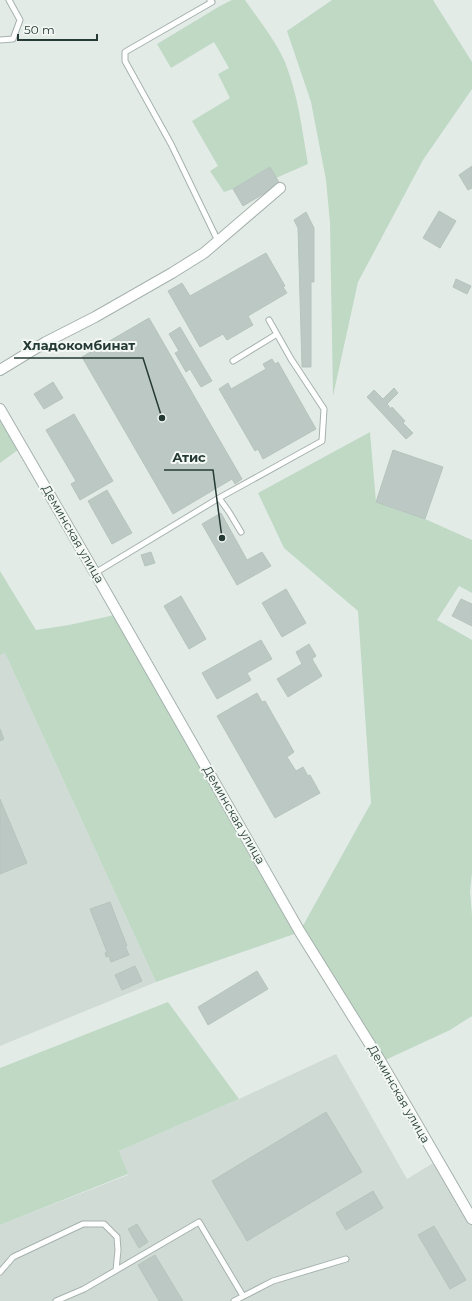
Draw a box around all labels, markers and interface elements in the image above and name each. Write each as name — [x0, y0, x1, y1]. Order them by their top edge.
scale bar — [18, 16, 97, 42]
text: 50 m — [24, 22, 55, 37]
callout: Хладокомбинат — [14, 333, 143, 358]
text: Хладокомбинат — [23, 337, 135, 353]
callout: Атис — [164, 445, 213, 470]
text: Атис — [172, 449, 206, 465]
street label: Деминская улица — [39, 482, 108, 586]
street label: Деминская улица — [200, 763, 269, 867]
street label: Деминская улица — [365, 1042, 434, 1146]

